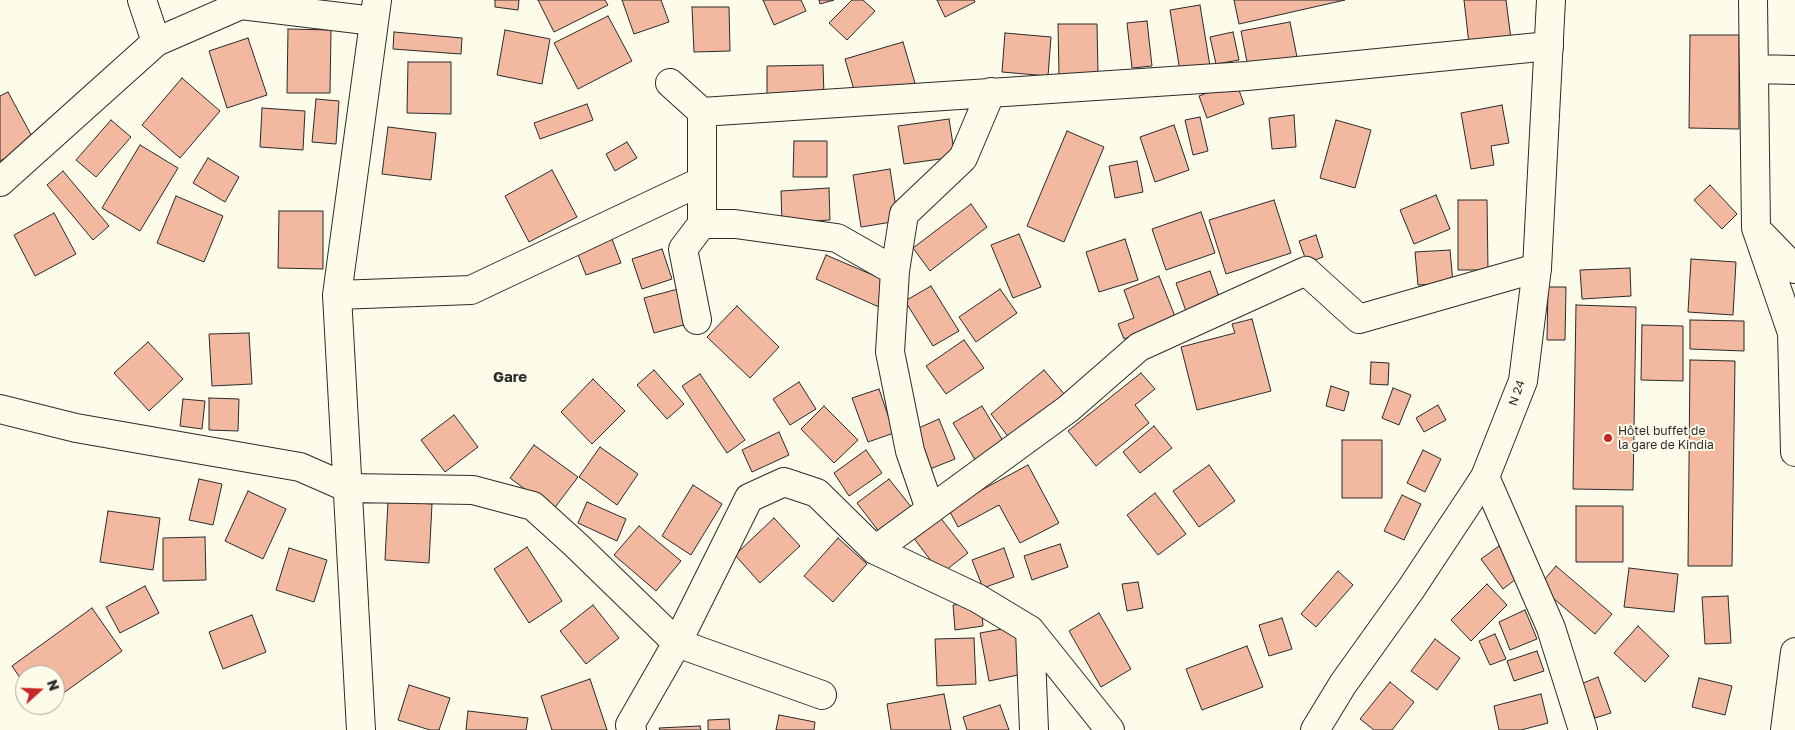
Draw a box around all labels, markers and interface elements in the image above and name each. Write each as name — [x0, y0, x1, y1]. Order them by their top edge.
district label: Gare — [493, 368, 527, 386]
street label: N 24 — [1506, 378, 1528, 408]
place label: Hôtel buffet de la gare de Kindia — [1618, 424, 1714, 452]
marker: Hôtel buffet de la gare de Kindia — [1602, 432, 1614, 444]
north arrow — [15, 665, 65, 715]
text: N — [44, 677, 63, 693]

